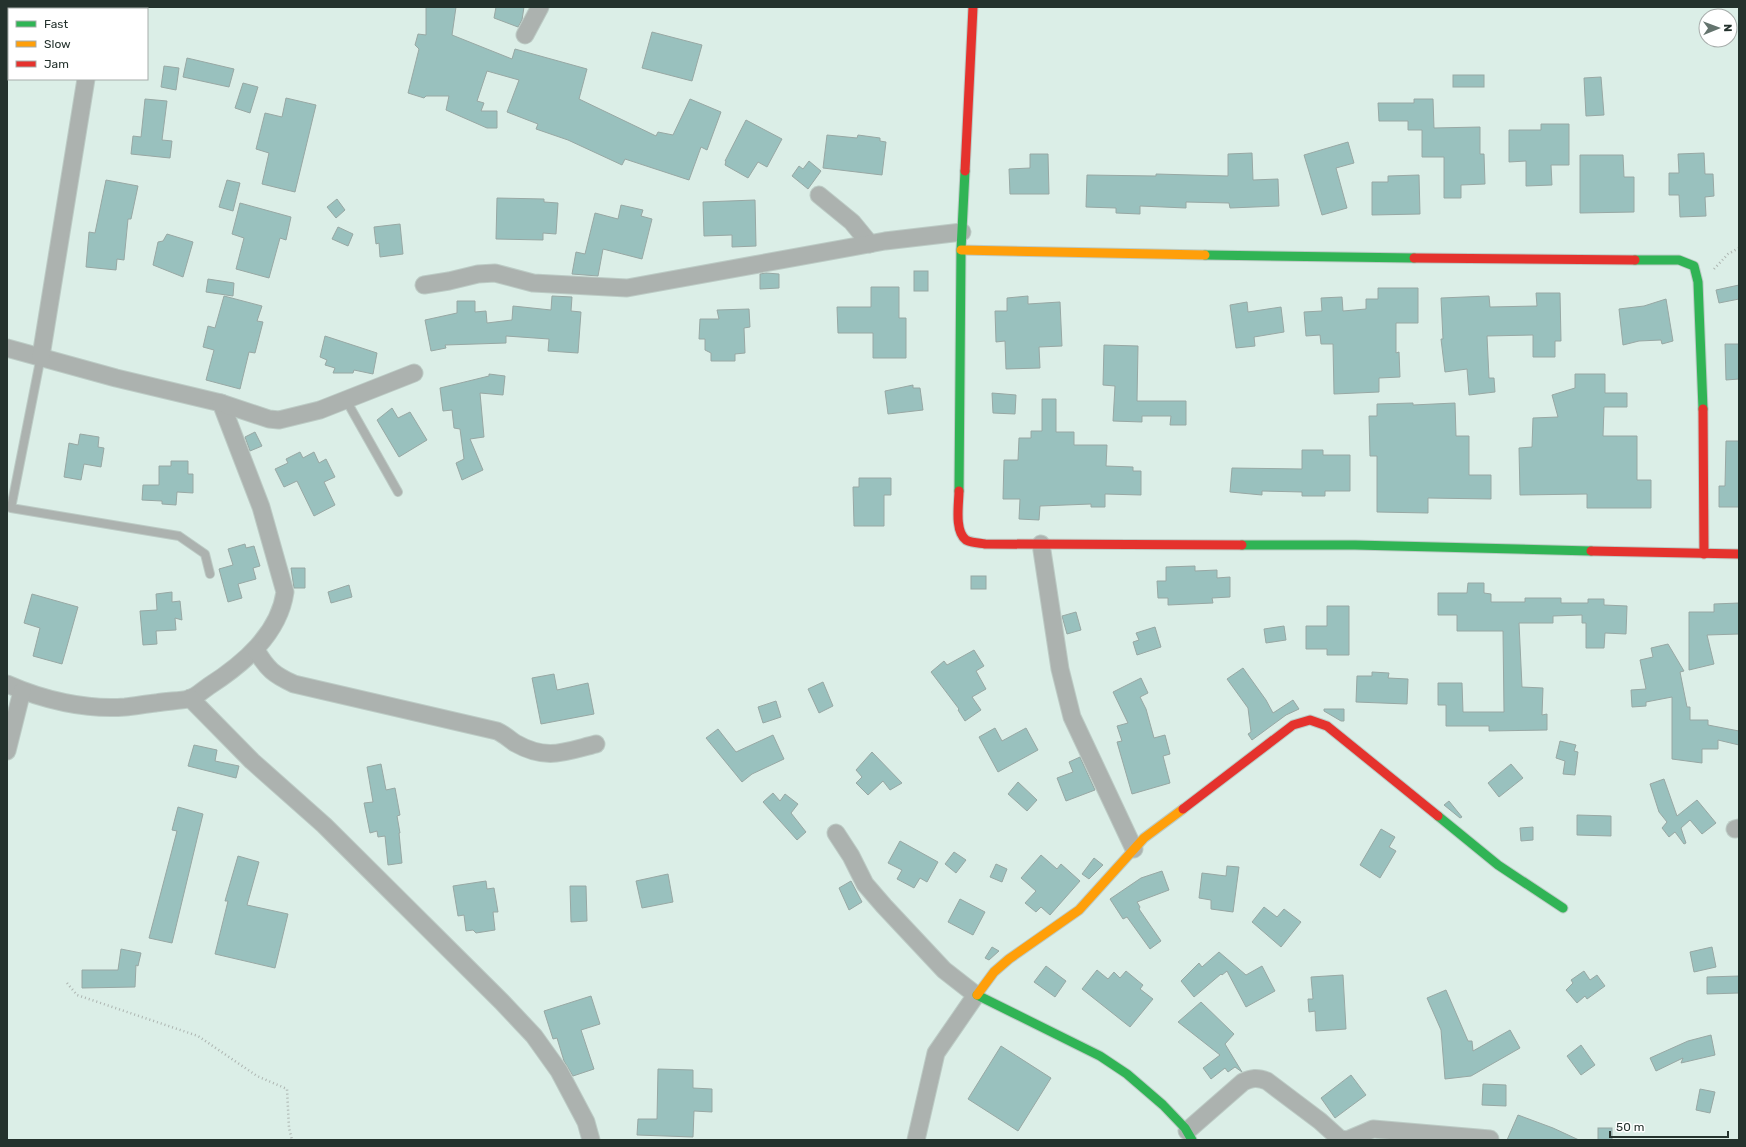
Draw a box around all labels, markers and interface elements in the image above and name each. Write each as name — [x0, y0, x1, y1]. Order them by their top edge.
legend — [8, 8, 148, 80]
north arrow — [1698, 8, 1738, 48]
text: Fast — [44, 17, 68, 31]
text: N — [1721, 24, 1734, 32]
text: Slow — [44, 37, 71, 51]
text: Jam — [44, 57, 69, 71]
scale bar — [1610, 1113, 1728, 1139]
text: 50 m — [1616, 1120, 1644, 1134]

